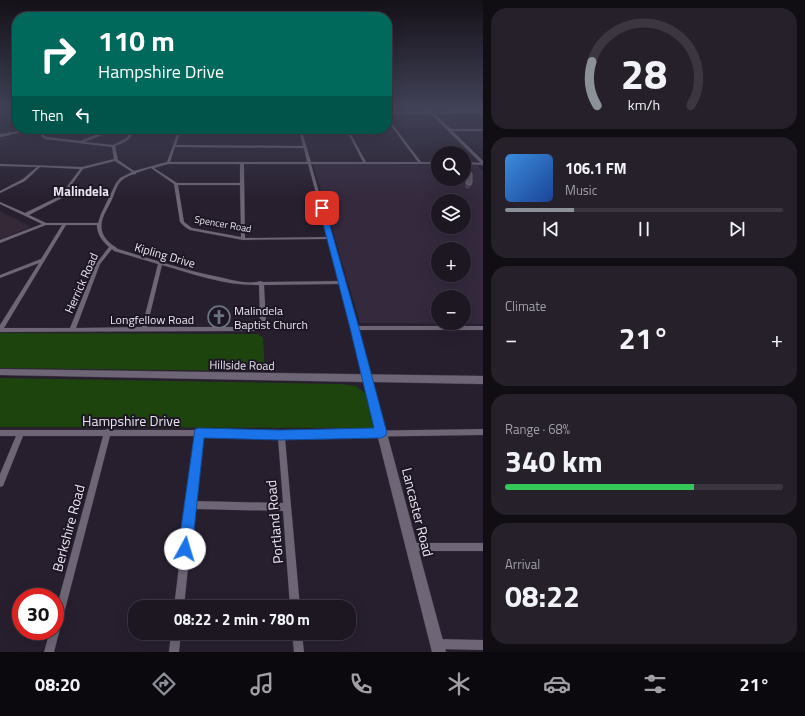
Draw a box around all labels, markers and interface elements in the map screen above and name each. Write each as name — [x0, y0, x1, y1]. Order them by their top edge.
text: 110 m — [98, 19, 175, 62]
icon: right — [32, 28, 84, 80]
text: 28 — [621, 42, 667, 105]
text: Hampshire Drive — [98, 58, 224, 85]
text: km/h — [628, 94, 660, 116]
text: Then — [32, 104, 64, 127]
icon: left — [72, 104, 94, 126]
map controls — [431, 146, 471, 330]
button: search — [431, 146, 471, 186]
text: 106.1 FM — [565, 157, 627, 180]
text: Music — [565, 180, 597, 200]
district label: Malindela — [53, 181, 109, 201]
pin — [305, 191, 339, 225]
button: layers — [431, 194, 471, 234]
icon: arrive — [311, 197, 333, 219]
street label: Spencer Road — [193, 212, 253, 236]
icon: previous — [540, 218, 562, 240]
icon: pause — [633, 218, 655, 240]
icon: next — [726, 218, 748, 240]
street label: Kipling Drive — [132, 237, 198, 273]
button: + — [431, 242, 471, 282]
street label: Herrick Road — [59, 250, 103, 316]
button: − — [431, 290, 471, 330]
text: Climate — [505, 296, 546, 316]
place label: Malindela Baptist Church — [234, 301, 308, 334]
church icon: Malindela Baptist Church — [206, 304, 232, 330]
street label: Longfellow Road — [110, 310, 194, 329]
text: 21° — [619, 315, 669, 361]
text: − — [505, 322, 517, 356]
text: + — [771, 322, 783, 356]
street label: Hillside Road — [209, 355, 275, 375]
street label: Hampshire Drive — [82, 410, 180, 431]
text: Range · 68% — [505, 419, 570, 439]
text: 340 km — [505, 438, 603, 484]
street label: Lancaster Road — [397, 465, 439, 559]
street label: Portland Road — [260, 479, 288, 565]
street label: Berkshire Road — [46, 482, 90, 574]
position arrow — [164, 528, 206, 570]
text: Arrival — [505, 554, 540, 574]
text: 08:22 — [505, 573, 580, 619]
speed limit sign: 30 — [12, 588, 64, 640]
text: 08:22 · 2 min · 780 m — [174, 608, 310, 631]
icon: directions — [150, 670, 178, 698]
icon: music — [248, 670, 276, 698]
icon: phone — [347, 670, 375, 698]
icon: climate — [445, 670, 473, 698]
icon: car — [543, 670, 571, 698]
icon: filters — [641, 670, 669, 698]
text: 08:20 — [35, 671, 80, 698]
text: 21° — [740, 671, 770, 698]

